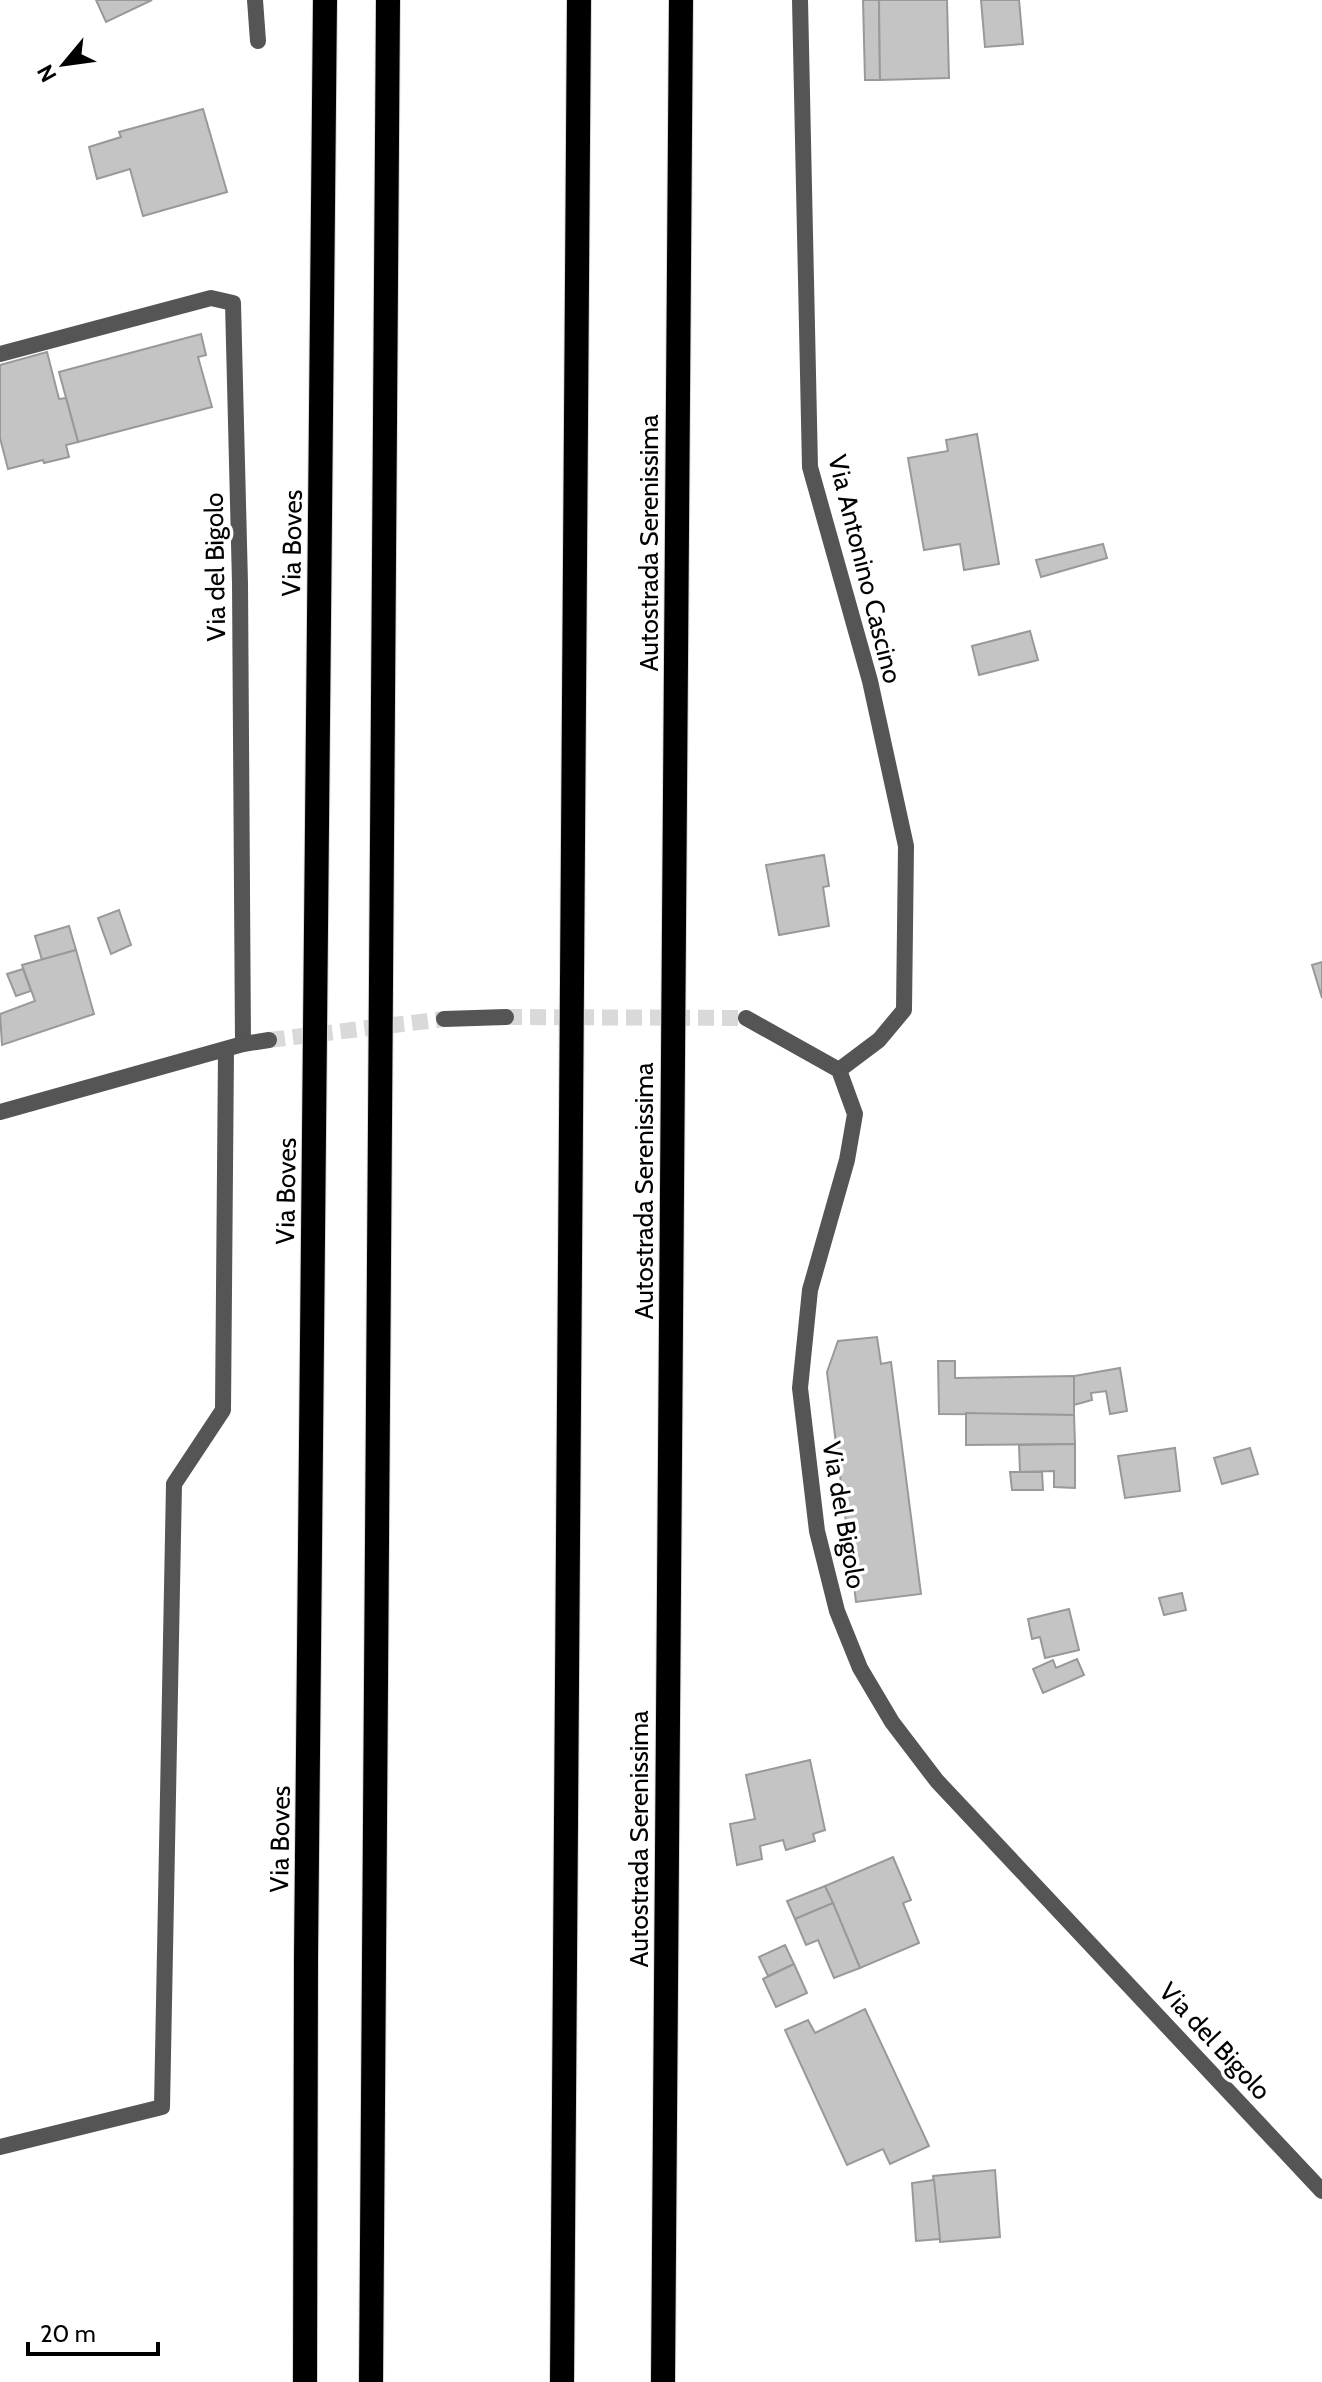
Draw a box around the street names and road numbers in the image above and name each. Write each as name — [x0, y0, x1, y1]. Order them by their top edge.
street label: Autostrada Serenissima — [633, 414, 665, 672]
street label: Via Antonino Cascino — [821, 451, 909, 687]
street label: Via Boves — [275, 489, 309, 597]
street label: Via del Bigolo — [198, 492, 232, 642]
street label: Autostrada Serenissima — [628, 1062, 660, 1320]
street label: Via Boves — [269, 1137, 303, 1245]
street label: Via del Bigolo — [815, 1439, 873, 1591]
street label: Autostrada Serenissima — [623, 1710, 655, 1968]
street label: Via Boves — [263, 1785, 297, 1893]
street label: Via del Bigolo — [1152, 1976, 1278, 2106]

